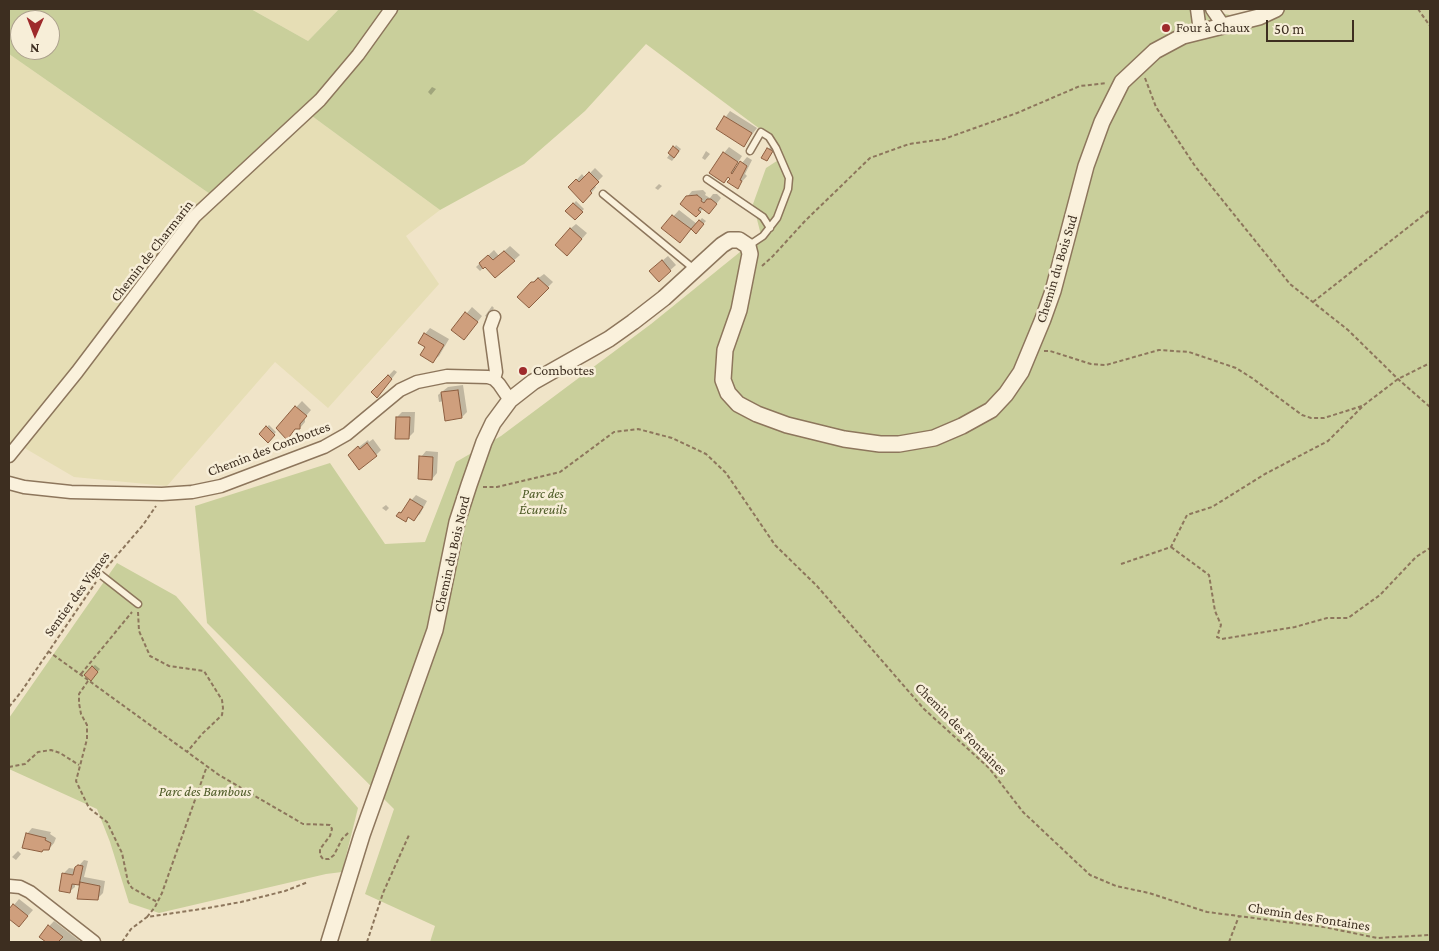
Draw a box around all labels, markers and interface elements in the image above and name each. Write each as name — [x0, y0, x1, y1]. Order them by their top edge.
north arrow — [10, 10, 60, 60]
scale bar — [1269, 10, 1356, 42]
place label: Four à Chaux — [1176, 20, 1250, 36]
text: 50 m — [1274, 21, 1304, 37]
marker: Four à Chaux — [1160, 22, 1172, 34]
text: N — [30, 41, 40, 57]
street label: Chemin de Charmarin — [107, 197, 197, 305]
street label: Chemin du Bois Sud — [1033, 213, 1081, 325]
place label: Combottes — [533, 363, 594, 379]
marker: Combottes — [517, 365, 529, 377]
street label: Chemin des Combottes — [205, 418, 333, 480]
park label: Parc des Écureuils — [519, 486, 567, 518]
street label: Chemin du Bois Nord — [430, 494, 474, 614]
street label: Sentier des Vignes — [40, 548, 114, 640]
street label: Chemin des Fontaines — [911, 679, 1011, 779]
park label: Parc des Bambous — [159, 784, 251, 800]
street label: Chemin des Fontaines — [1247, 899, 1371, 935]

